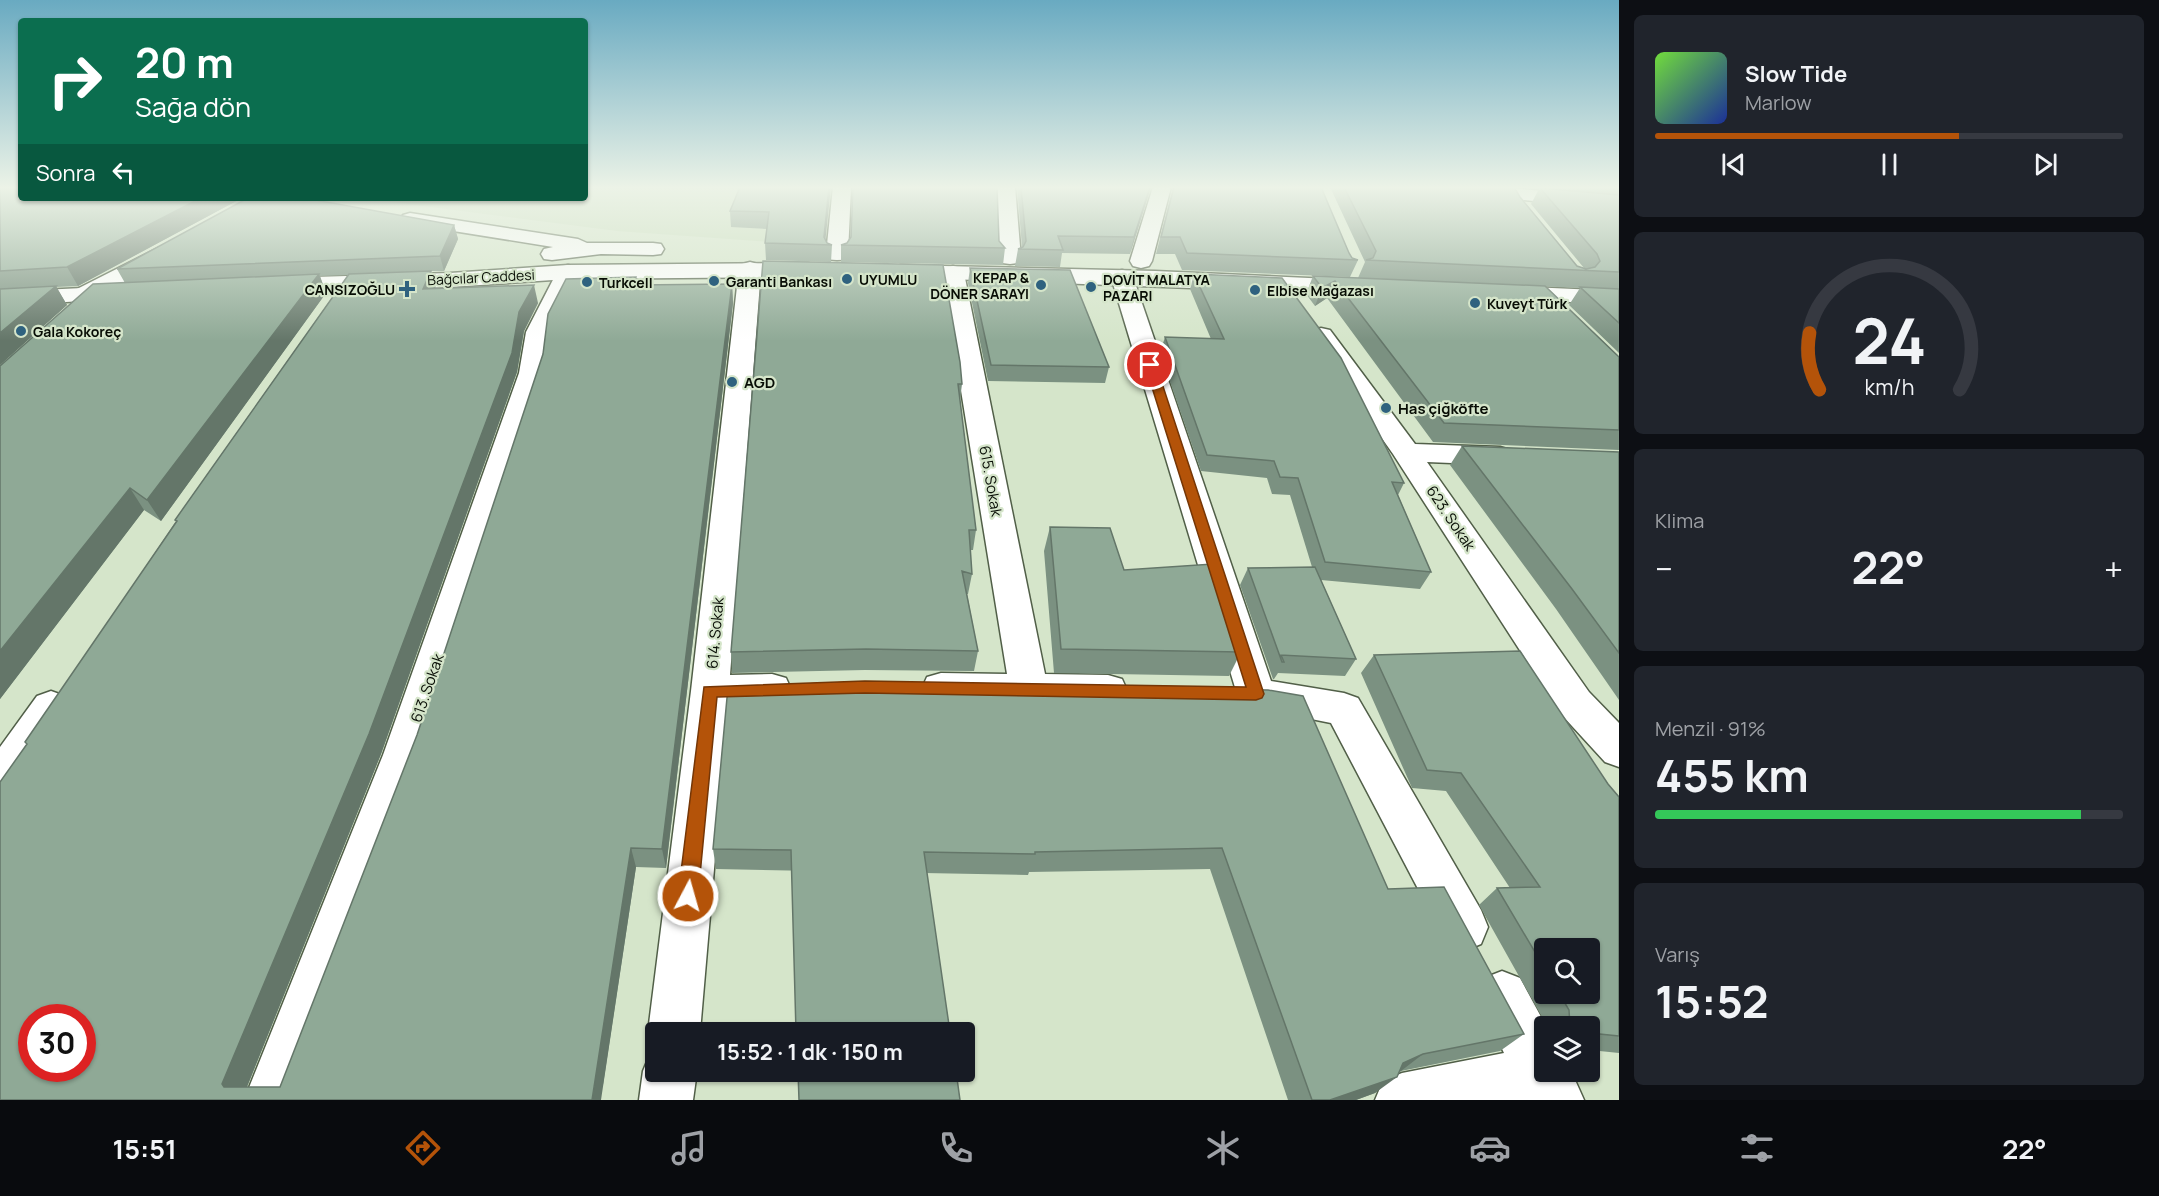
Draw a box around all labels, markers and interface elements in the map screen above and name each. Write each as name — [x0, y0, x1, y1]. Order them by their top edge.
text: 20 m — [135, 33, 234, 91]
icon: right — [36, 42, 114, 120]
text: Slow Tide — [1745, 59, 1847, 89]
text: Sağa dön — [135, 88, 251, 125]
text: Marlow — [1745, 89, 1812, 116]
icon: previous — [1717, 148, 1750, 181]
icon: pause — [1873, 148, 1906, 181]
icon: next — [2029, 148, 2062, 181]
icon: left — [107, 156, 140, 189]
text: Sonra — [36, 158, 95, 188]
street label: Bağcılar Caddesi — [427, 265, 535, 289]
place label: KEPAP & DÖNER SARAYI — [930, 268, 1030, 303]
place label: UYUMLU — [859, 270, 917, 289]
place label: DOVİT MALATYA PAZARI — [1103, 270, 1211, 305]
place label: Garanti Bankası — [726, 272, 832, 291]
marker: UYUMLU — [840, 272, 854, 286]
place label: Turkcell — [599, 273, 653, 292]
marker: Garanti Bankası — [707, 274, 721, 288]
marker: Turkcell — [580, 275, 594, 289]
marker: KEPAP & DÖNER SARAYI — [1034, 278, 1048, 292]
place label: CANSIZOĞLU — [305, 280, 395, 299]
marker: DOVİT MALATYA PAZARI — [1084, 280, 1098, 294]
place label: Elbise Mağazası — [1267, 281, 1374, 300]
marker: CANSIZOĞLU — [400, 282, 414, 296]
marker: Elbise Mağazası — [1248, 283, 1262, 297]
place label: Kuveyt Türk — [1487, 294, 1567, 313]
marker: Kuveyt Türk — [1468, 296, 1482, 310]
text: 24 — [1852, 297, 1926, 383]
place label: Gala Kokoreç — [33, 322, 121, 341]
marker: Gala Kokoreç — [14, 324, 28, 338]
pin — [1124, 339, 1175, 390]
icon: arrive — [1133, 348, 1166, 381]
place label: AGD — [744, 372, 775, 393]
text: km/h — [1864, 372, 1914, 401]
marker: AGD — [725, 375, 739, 389]
place label: Has çiğköfte — [1398, 398, 1488, 419]
marker: Has çiğköfte — [1379, 401, 1393, 415]
street label: 615. Sokak — [974, 444, 1008, 519]
street label: 623. Sokak — [1422, 481, 1481, 555]
text: Klima — [1655, 507, 1704, 534]
text: 22° — [1851, 536, 1925, 598]
text: − — [1655, 546, 1673, 591]
text: + — [2104, 546, 2123, 591]
street label: 614. Sokak — [701, 596, 729, 670]
street label: 613. Sokak — [405, 650, 449, 725]
text: Menzil · 91% — [1655, 715, 1766, 742]
text: 455 km — [1655, 744, 1809, 806]
position arrow — [656, 864, 720, 928]
map controls — [1534, 938, 1600, 1082]
button: search — [1534, 938, 1600, 1004]
text: Varış — [1655, 941, 1700, 968]
text: 15:52 — [1655, 970, 1769, 1032]
speed limit sign: 30 — [18, 1004, 96, 1082]
button: layers — [1534, 1016, 1600, 1082]
text: 15:52 · 1 dk · 150 m — [717, 1037, 903, 1067]
icon: directions — [402, 1127, 444, 1169]
icon: music — [668, 1127, 710, 1169]
icon: phone — [935, 1127, 977, 1169]
icon: climate — [1202, 1127, 1244, 1169]
icon: car — [1469, 1127, 1511, 1169]
icon: filters — [1736, 1127, 1778, 1169]
text: 15:51 — [112, 1130, 177, 1167]
text: 22° — [2002, 1130, 2047, 1167]

